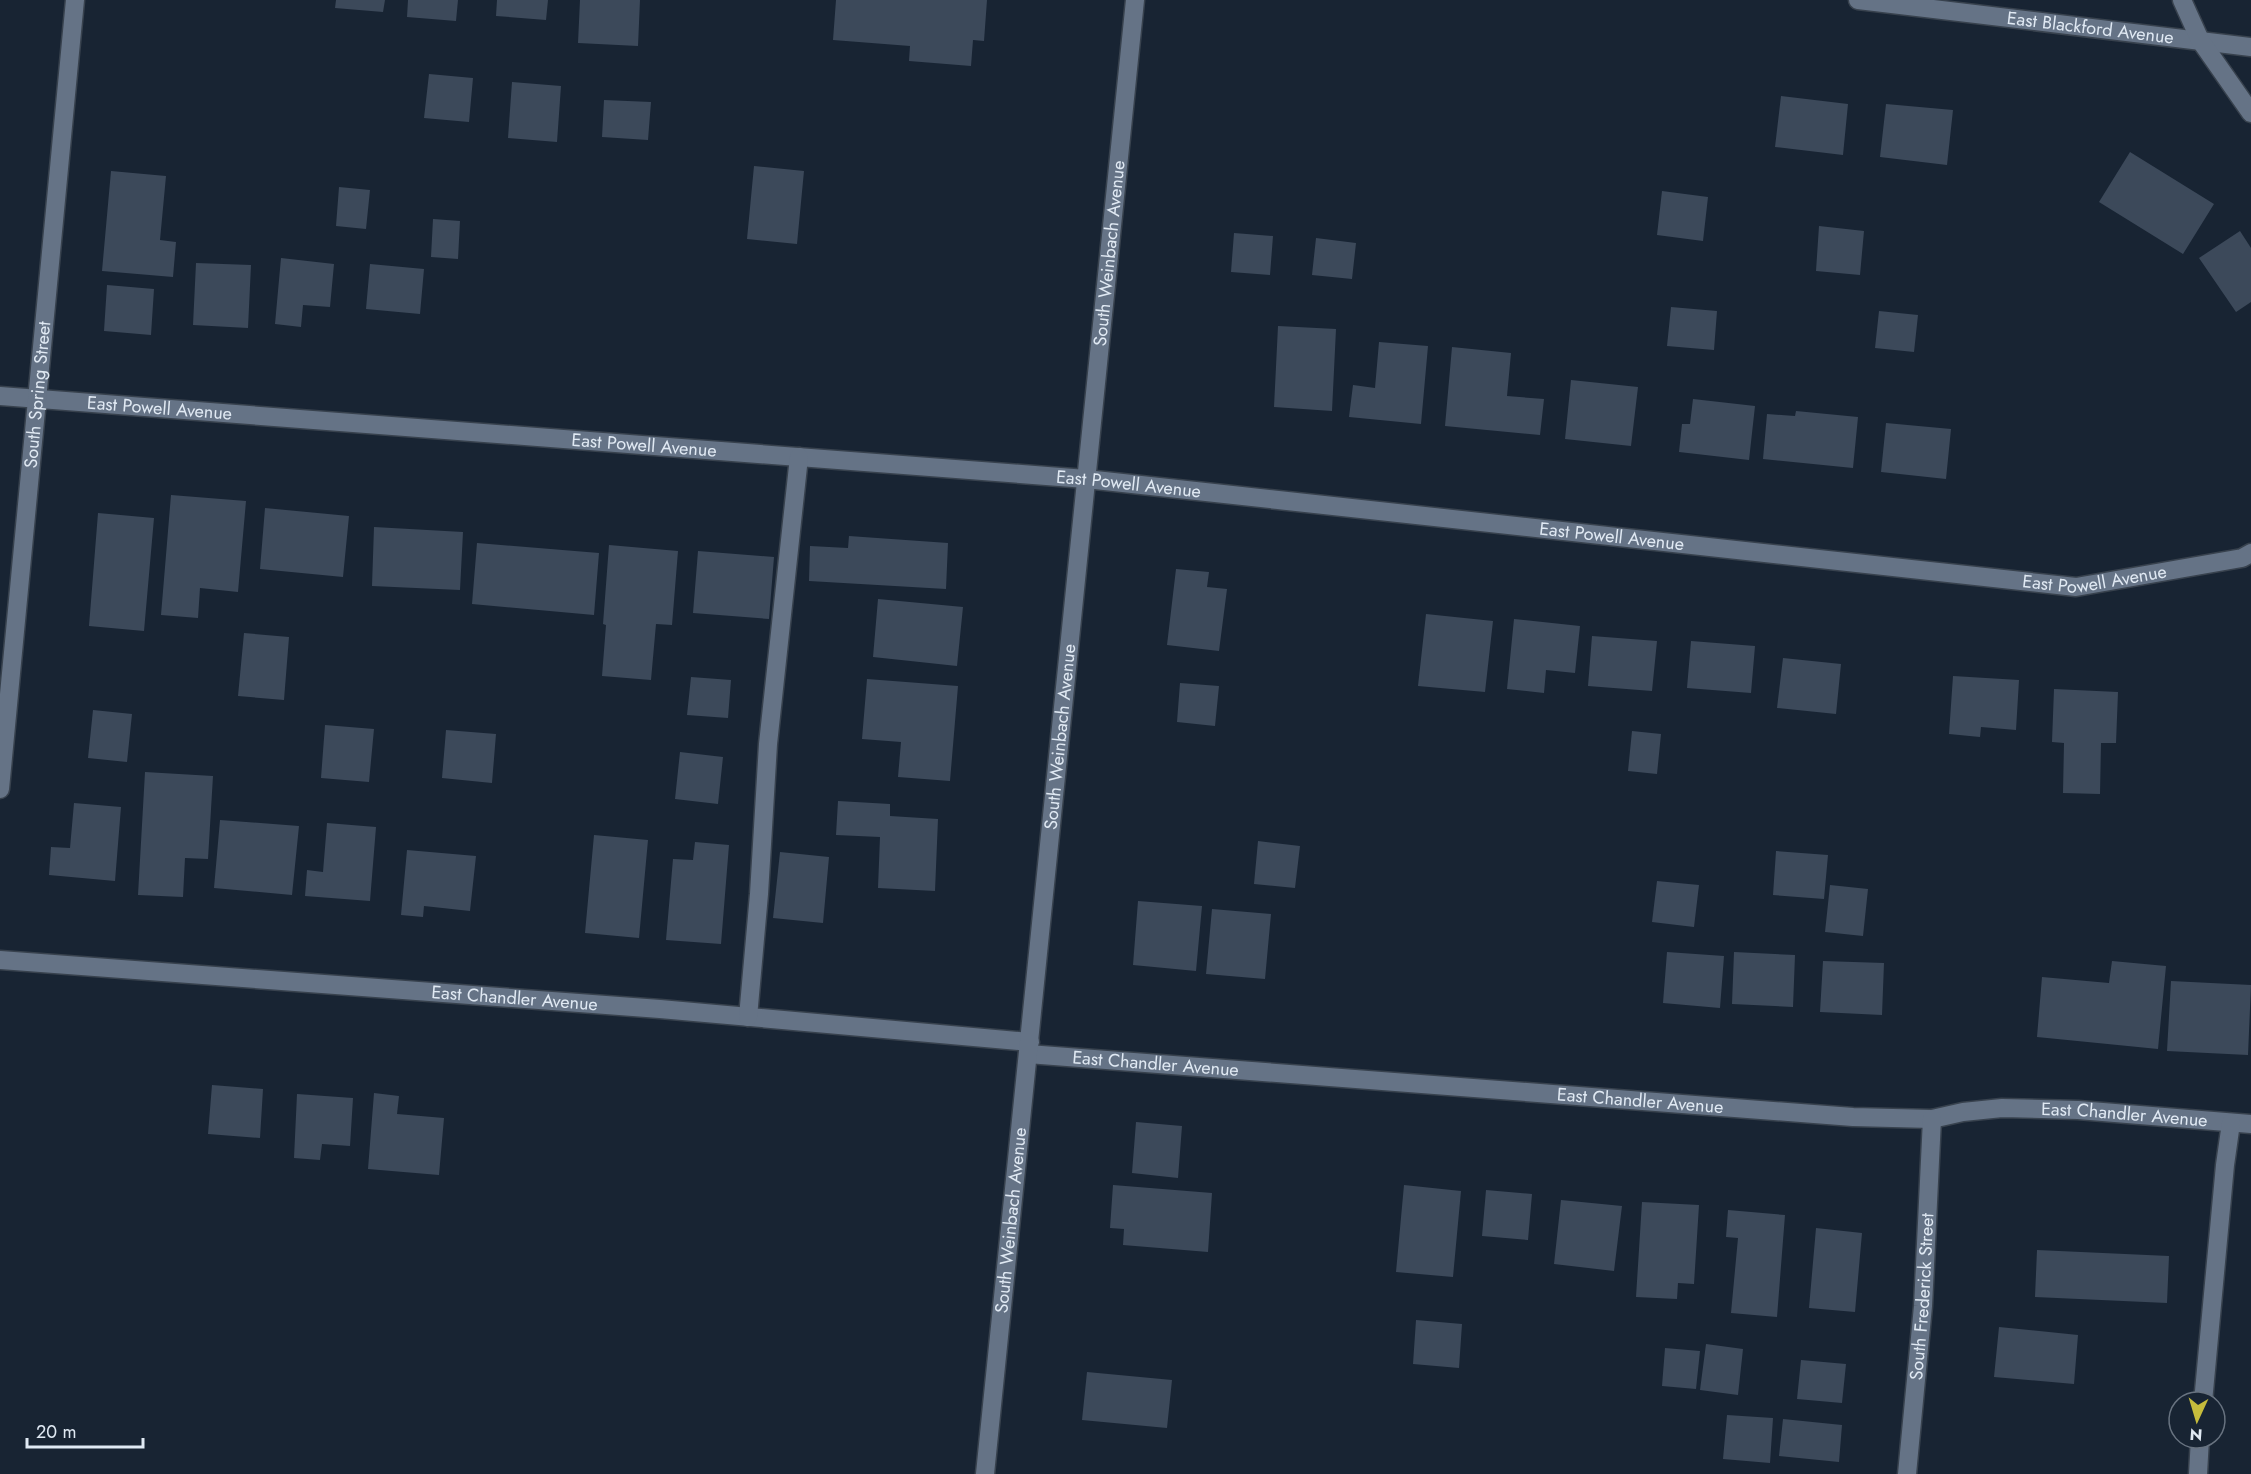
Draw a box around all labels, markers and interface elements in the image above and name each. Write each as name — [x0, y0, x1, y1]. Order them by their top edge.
street label: East Blackford Avenue — [2005, 5, 2175, 51]
street label: South Weinbach Avenue — [1087, 159, 1132, 347]
street label: South Spring Street — [18, 319, 57, 469]
street label: East Powell Avenue — [86, 390, 233, 427]
street label: East Powell Avenue — [571, 427, 718, 464]
street label: East Powell Avenue — [1055, 464, 1202, 504]
street label: East Powell Avenue — [1538, 516, 1685, 557]
street label: East Powell Avenue — [2021, 558, 2169, 600]
street label: South Weinbach Avenue — [1038, 643, 1082, 831]
street label: East Chandler Avenue — [430, 979, 599, 1017]
street label: East Chandler Avenue — [1071, 1044, 1240, 1083]
street label: East Chandler Avenue — [1556, 1081, 1724, 1120]
street label: East Chandler Avenue — [2041, 1096, 2209, 1133]
street label: South Weinbach Avenue — [988, 1126, 1033, 1314]
street label: South Frederick Street — [1903, 1212, 1940, 1381]
north arrow — [2167, 1390, 2227, 1450]
scale bar — [27, 1411, 142, 1449]
text: 20 m — [36, 1419, 76, 1445]
text: N — [2189, 1423, 2203, 1446]

